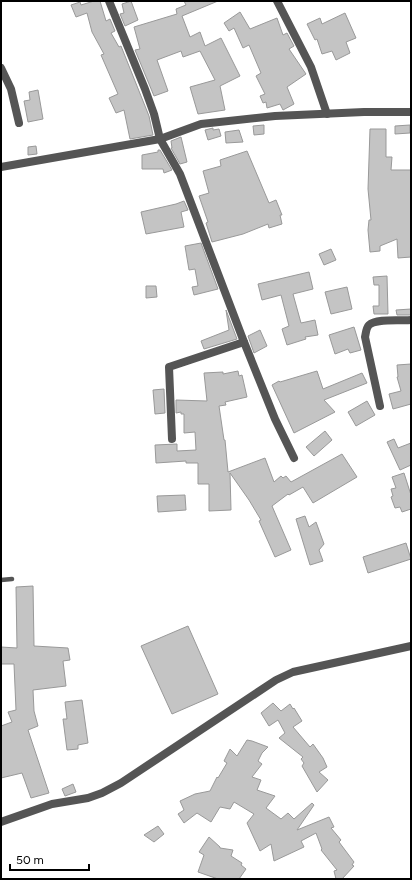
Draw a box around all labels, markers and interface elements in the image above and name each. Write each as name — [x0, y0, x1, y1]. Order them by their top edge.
scale bar — [10, 846, 89, 872]
text: 50 m — [16, 853, 44, 867]

